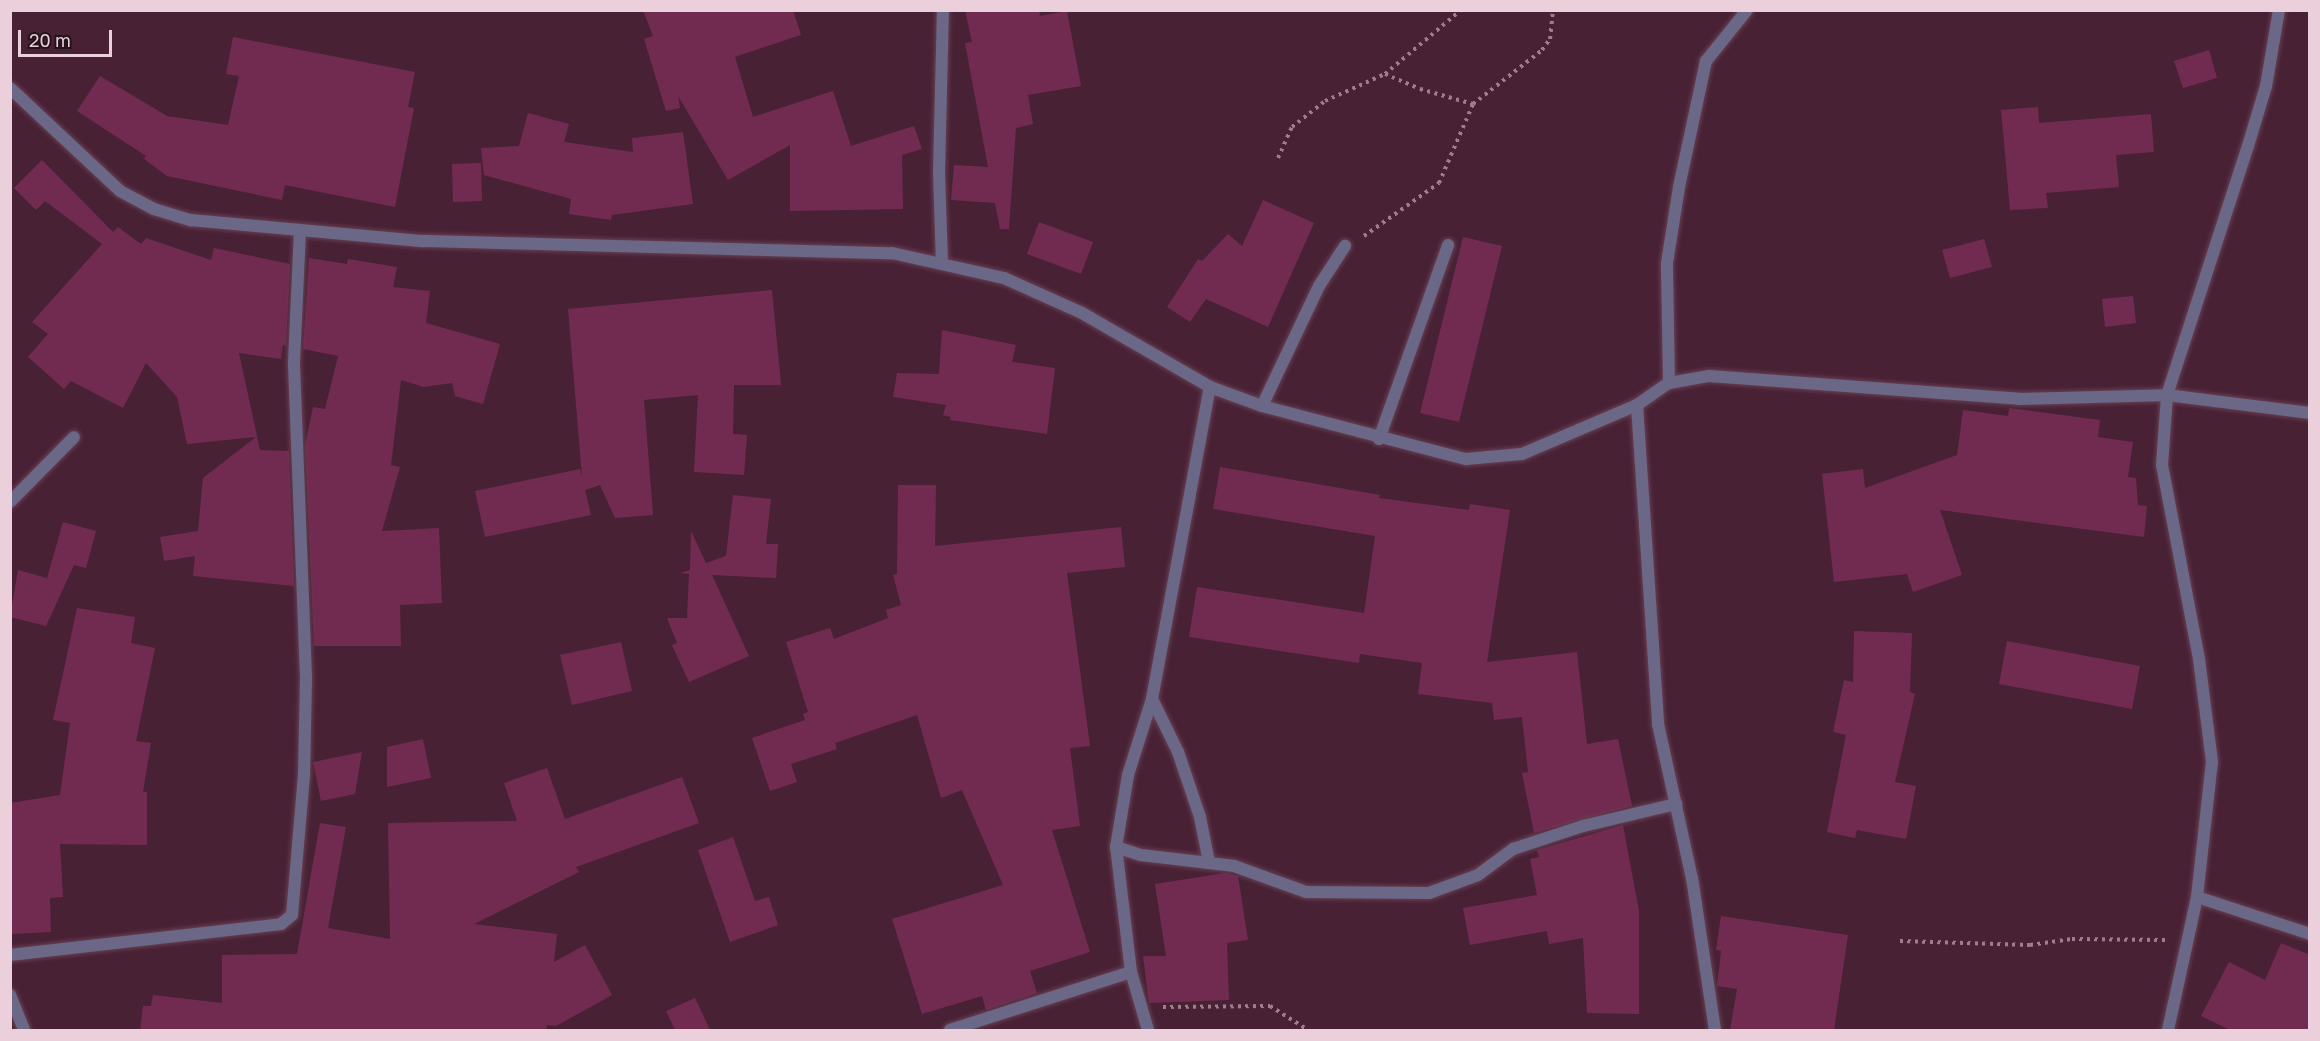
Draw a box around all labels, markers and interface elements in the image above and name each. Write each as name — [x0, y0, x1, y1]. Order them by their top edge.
scale bar — [21, 18, 116, 56]
text: 20 m — [29, 29, 71, 51]

